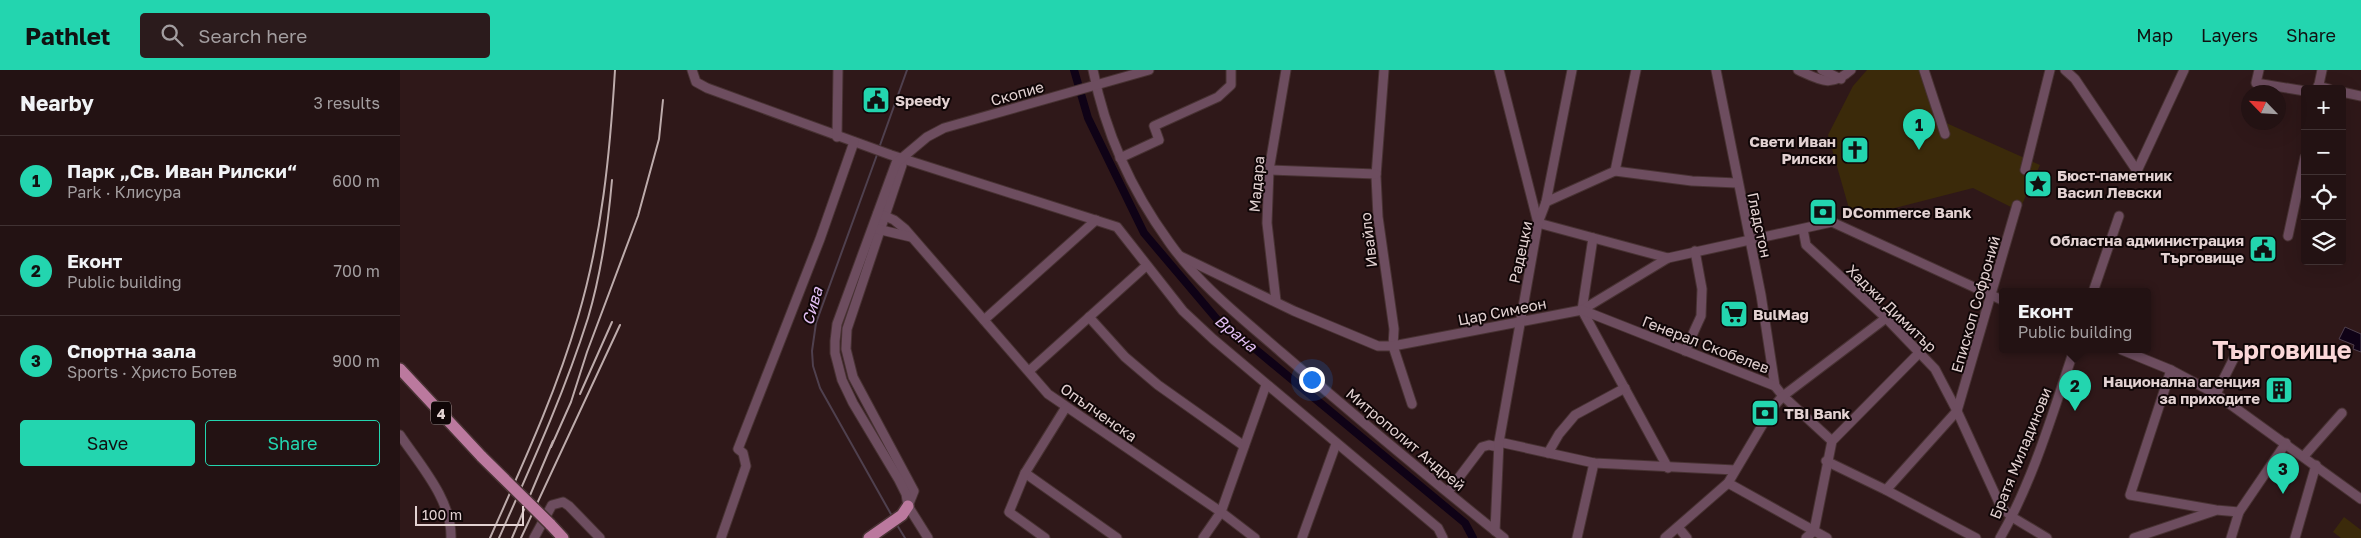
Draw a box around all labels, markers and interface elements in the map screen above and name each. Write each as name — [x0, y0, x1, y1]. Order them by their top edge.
search box — [140, 13, 490, 58]
text: Pathlet — [25, 21, 110, 50]
icon: search — [158, 21, 186, 49]
text: Search here — [198, 24, 307, 47]
text: Map — [2136, 24, 2173, 46]
text: Layers — [2201, 24, 2258, 46]
text: Share — [2286, 24, 2336, 46]
street label: Скопие — [988, 77, 1046, 109]
public building icon: Speedy — [861, 85, 891, 115]
north arrow — [2241, 85, 2286, 130]
map controls — [2301, 85, 2346, 265]
button: + — [2301, 85, 2346, 130]
text: Nearby — [20, 90, 94, 116]
place label: Speedy — [895, 91, 950, 109]
text: 3 results — [313, 93, 380, 113]
pin: 1 — [1903, 109, 1935, 150]
button: − — [2301, 130, 2346, 175]
place label: Свети Иван Рилски — [1749, 132, 1836, 167]
church icon: Свети Иван Рилски — [1840, 135, 1870, 165]
street label: Мадара — [1245, 155, 1267, 213]
text: Парк „Св. Иван Рилски“ — [67, 159, 297, 182]
place label: Бюст-паметник Васил Левски — [2057, 166, 2172, 201]
place icon: Бюст-паметник Васил Левски — [2023, 169, 2053, 199]
text: 1 — [32, 171, 40, 191]
text: 600 m — [332, 171, 380, 191]
button: locate — [2301, 175, 2346, 220]
text: Park · Клисура — [67, 182, 181, 202]
street label: Гладстон — [1744, 191, 1776, 259]
bank icon: DCommerce Bank — [1808, 197, 1838, 227]
place label: DCommerce Bank — [1842, 203, 1972, 221]
street label: Ивайло — [1356, 211, 1380, 269]
street label: Радецки — [1505, 219, 1535, 285]
button: layers — [2301, 220, 2346, 265]
place label: Областна администрация Търговище — [2050, 231, 2244, 266]
street label: Епископ Софроний — [1947, 233, 2003, 375]
public building icon: Областна администрация Търговище — [2248, 234, 2278, 264]
text: Еконт — [67, 249, 122, 272]
street label: Хаджи Димитър — [1843, 260, 1941, 356]
text: 2 — [31, 261, 41, 281]
text: 700 m — [334, 261, 380, 281]
text: Public building — [67, 272, 182, 292]
water label: Сива — [797, 284, 827, 327]
popup — [1999, 288, 2151, 353]
street label: Цар Симеон — [1456, 294, 1548, 328]
supermarket icon: BulMag — [1719, 299, 1749, 329]
text: Еконт — [2018, 299, 2073, 322]
place label: BulMag — [1753, 305, 1809, 323]
water label: Врана — [1211, 310, 1262, 357]
street label: Генерал Скобелев — [1640, 312, 1772, 376]
text: Public building — [2018, 322, 2132, 342]
district label: Търговище — [2212, 334, 2352, 365]
text: Спортна зала — [67, 339, 196, 362]
text: 3 — [31, 351, 41, 371]
text: 900 m — [332, 351, 380, 371]
text: Sports · Христо Ботев — [67, 362, 237, 382]
your location — [1299, 367, 1325, 393]
pin: 2 — [2059, 370, 2091, 411]
place label: Национална агенция за приходите — [2103, 372, 2260, 407]
building icon: Национална агенция за приходите — [2264, 375, 2294, 405]
street label: Опълченска — [1057, 379, 1141, 445]
street label: Митрополит Андрей — [1343, 384, 1469, 494]
street label: Братя Миладинови — [1985, 385, 2055, 521]
bank icon: TBI Bank — [1750, 398, 1780, 428]
road number: 4 — [431, 402, 451, 424]
place label: TBI Bank — [1784, 404, 1851, 422]
button: Save — [20, 420, 195, 466]
button: Share — [205, 420, 380, 466]
pin: 3 — [2267, 453, 2299, 494]
scale bar — [415, 503, 524, 526]
text: 100 m — [422, 506, 462, 523]

